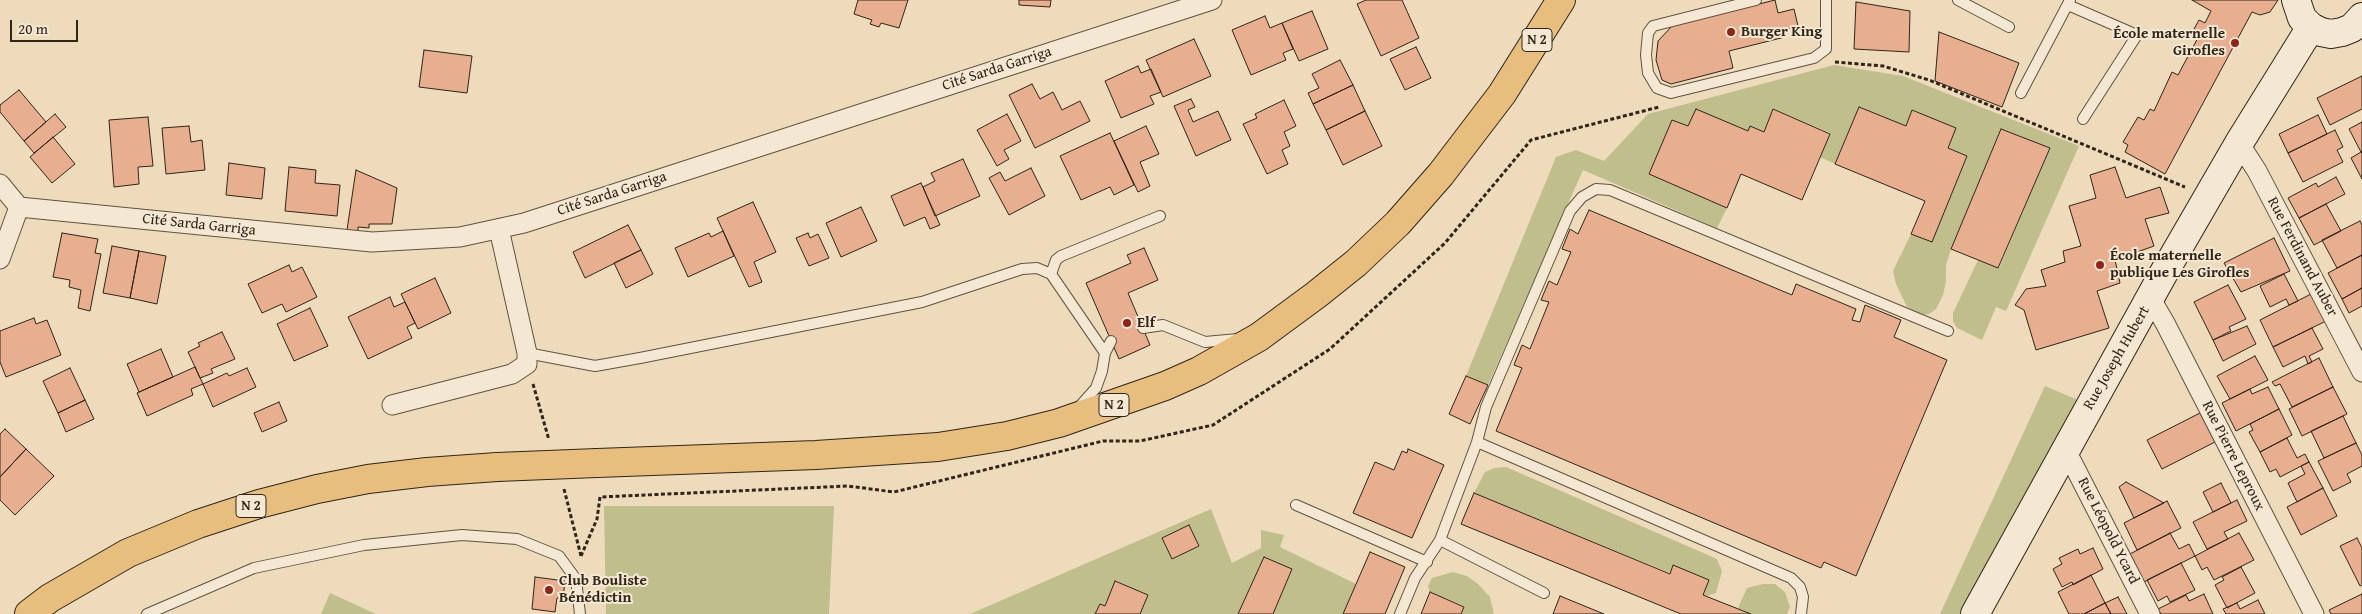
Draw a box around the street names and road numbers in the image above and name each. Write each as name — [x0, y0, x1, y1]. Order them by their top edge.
road number: N 2 — [1522, 28, 1552, 52]
street label: Cité Sarda Garriga — [940, 43, 1054, 95]
street label: Cité Sarda Garriga — [555, 168, 669, 220]
street label: Rue Ferdinand Auber — [2263, 194, 2341, 320]
street label: Cité Sarda Garriga — [141, 210, 257, 240]
street label: Rue Joseph Hubert — [2080, 303, 2154, 413]
road number: N 2 — [1099, 394, 1129, 416]
street label: Rue Pierre Leproux — [2198, 398, 2268, 514]
street label: Rue Léopold Ycard — [2073, 475, 2143, 587]
road number: N 2 — [236, 494, 266, 518]

